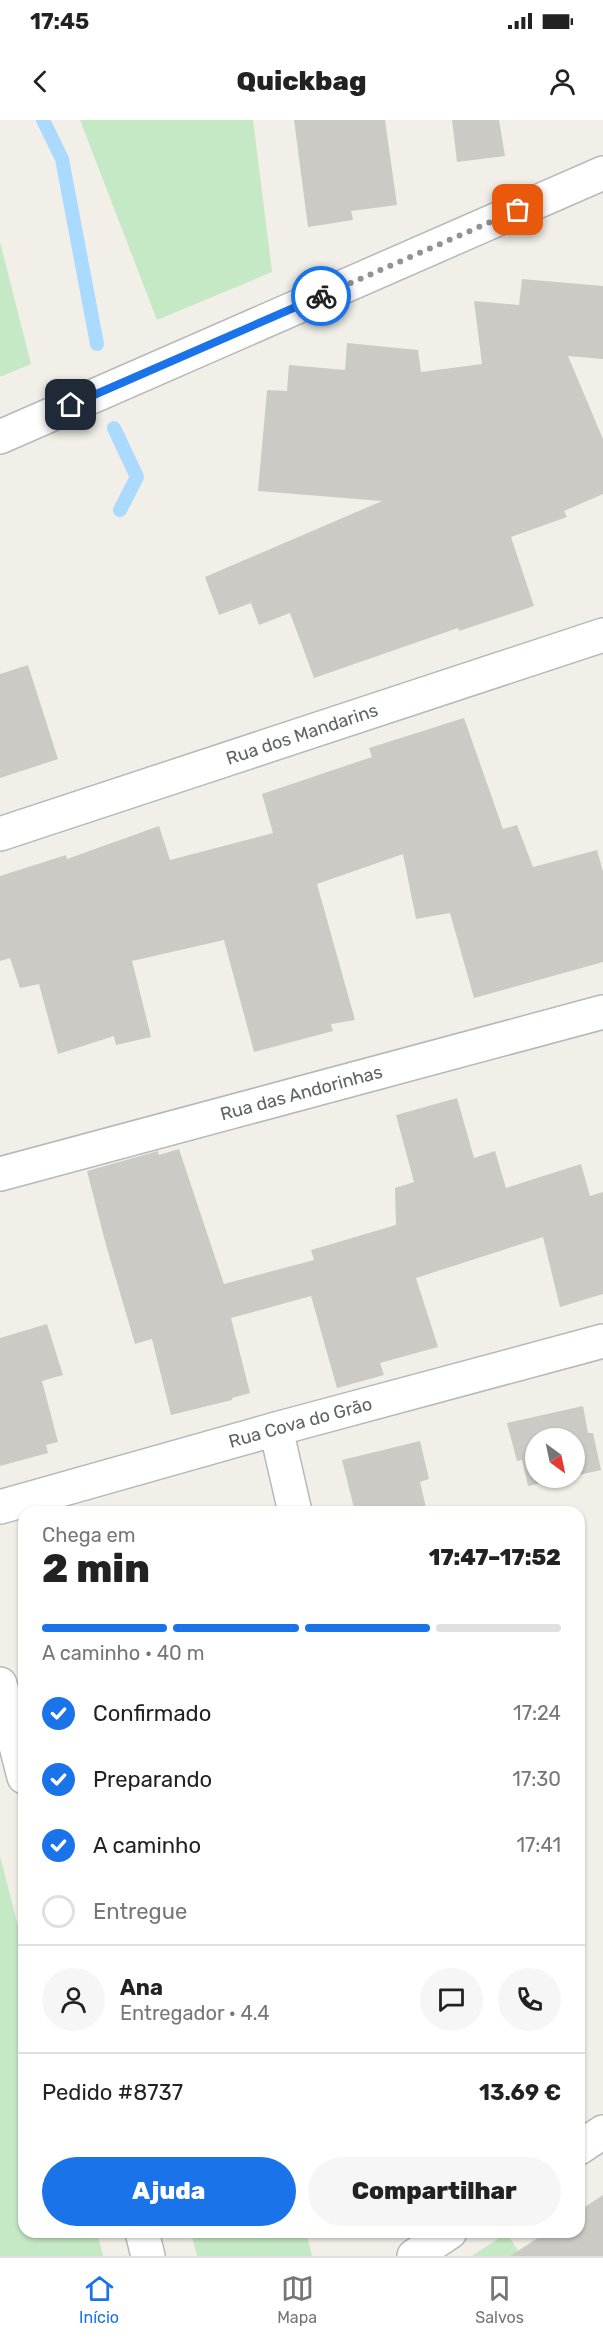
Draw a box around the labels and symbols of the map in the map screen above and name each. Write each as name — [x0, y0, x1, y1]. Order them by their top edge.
pin — [492, 184, 543, 235]
courier — [291, 266, 351, 326]
pin — [45, 379, 96, 430]
street label: Rua dos Mandarins — [223, 699, 381, 770]
street label: Rua das Andorinhas — [218, 1061, 385, 1125]
street label: Rua Cova do Grão — [226, 1393, 375, 1453]
north arrow — [525, 1428, 585, 1488]

